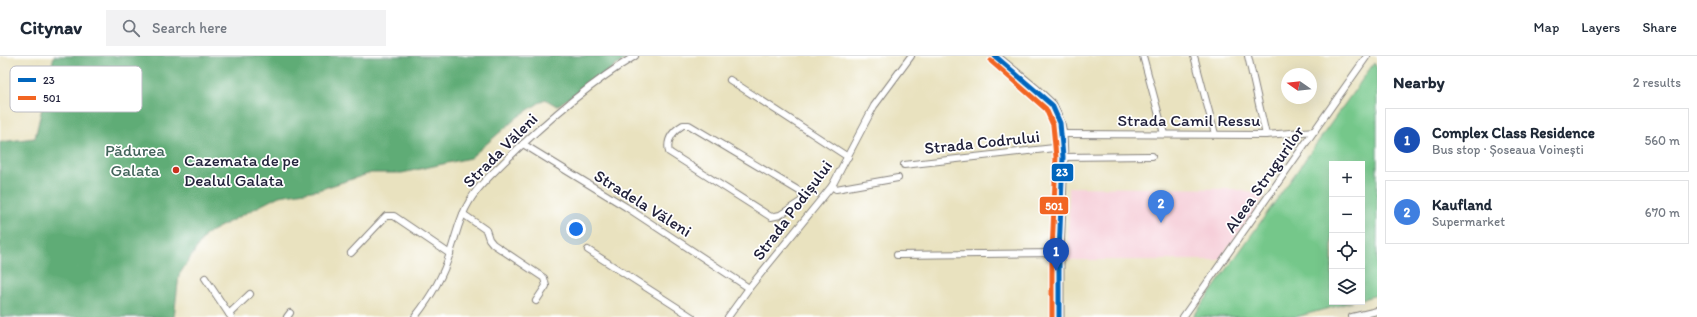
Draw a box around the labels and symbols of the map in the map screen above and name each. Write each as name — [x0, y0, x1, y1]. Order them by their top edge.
legend — [10, 66, 142, 112]
north arrow — [1281, 68, 1317, 104]
text: 23 — [43, 74, 55, 87]
text: 501 — [43, 92, 61, 105]
street label: Strada Văleni — [459, 109, 541, 191]
street label: Strada Camil Ressu — [1118, 110, 1261, 130]
street label: Aleea Strugurilor — [1220, 122, 1308, 236]
street label: Strada Codrului — [923, 126, 1041, 158]
park label: Pădurea Galata — [105, 140, 165, 180]
place label: Cazemata de pe Dealul Galata — [184, 150, 299, 190]
street label: Strada Podișului — [748, 156, 836, 264]
line badge: 23 — [1051, 163, 1074, 182]
marker: Cazemata de pe Dealul Galata — [171, 165, 181, 175]
street label: Stradela Văleni — [591, 165, 695, 241]
text: 23 — [1056, 166, 1068, 179]
pin: 2 — [1148, 190, 1174, 223]
line badge: 501 — [1039, 196, 1069, 215]
text: 501 — [1045, 200, 1064, 213]
your location — [566, 219, 586, 239]
pin: 1 — [1043, 238, 1069, 271]

